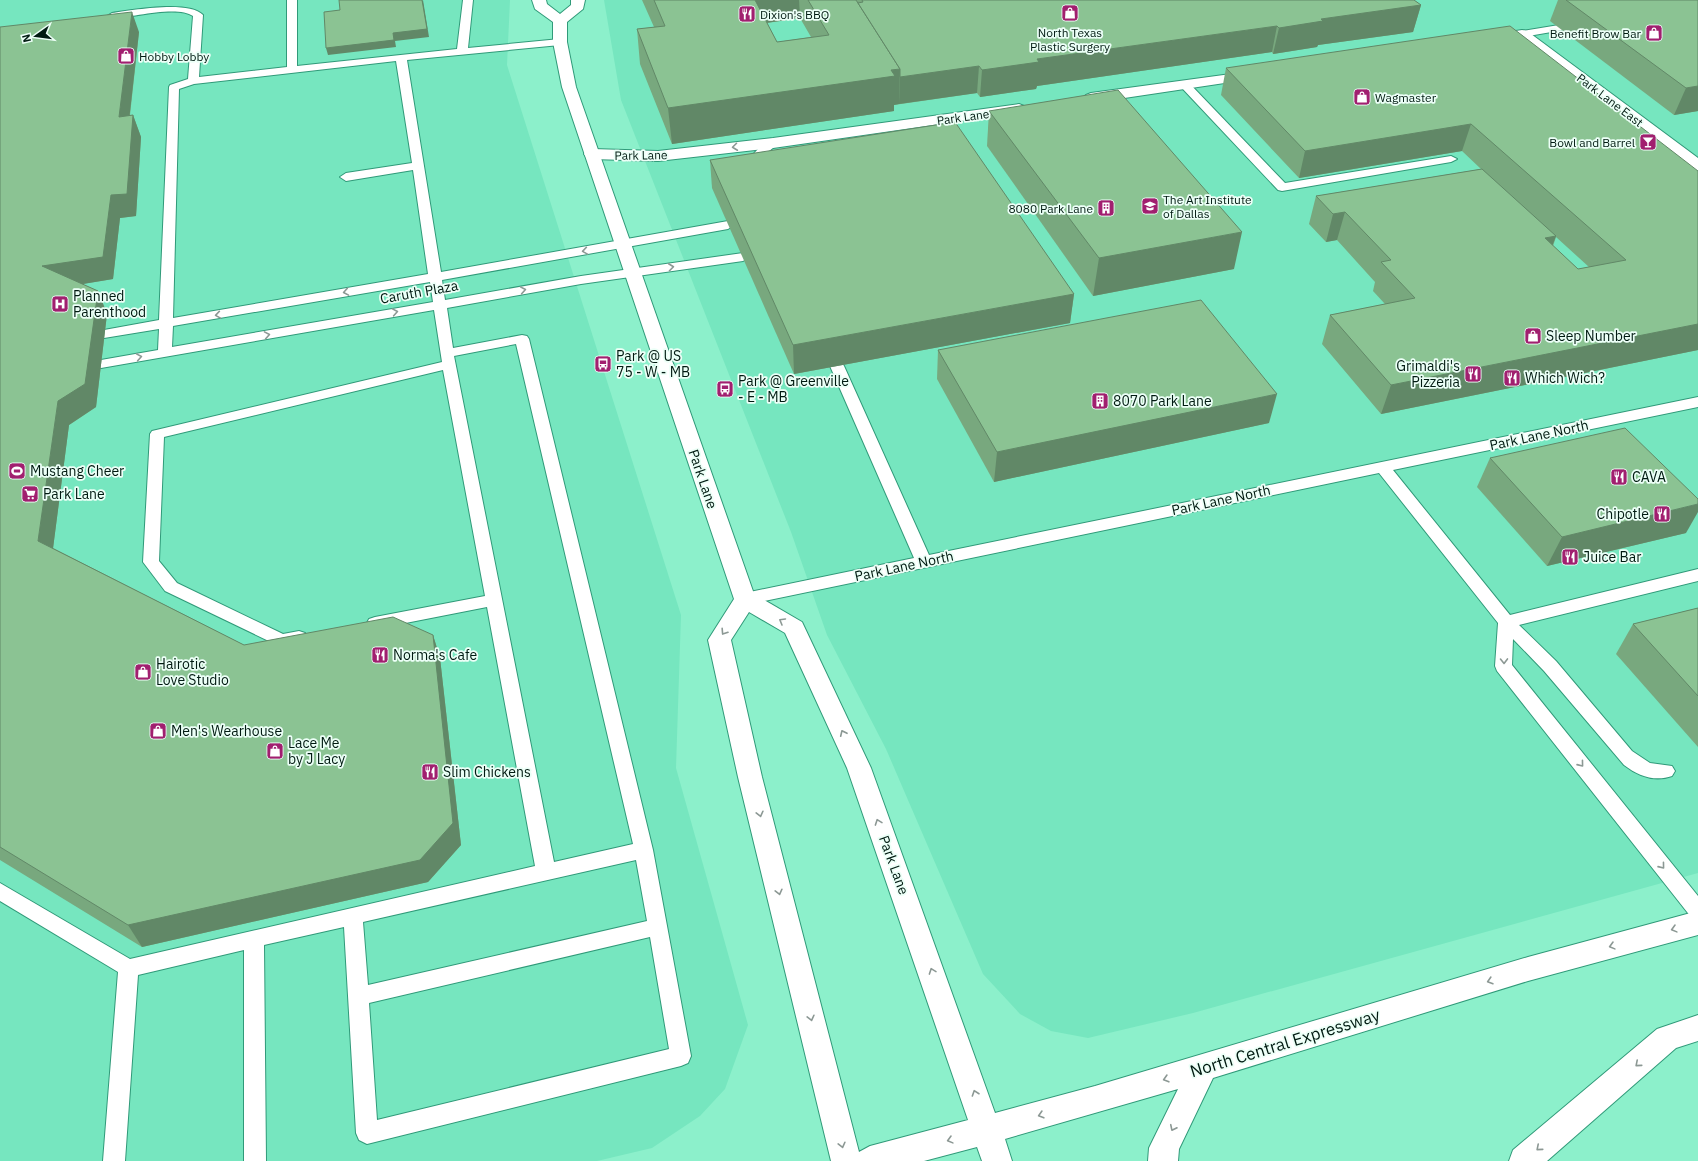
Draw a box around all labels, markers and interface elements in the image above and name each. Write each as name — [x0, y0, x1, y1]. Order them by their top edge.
shop icon: North Texas Plastic Surgery — [1060, 3, 1080, 23]
restaurant icon: Dixion's BBQ — [737, 4, 757, 24]
place label: Dixion's BBQ — [760, 7, 829, 22]
north arrow — [16, 16, 56, 56]
shop icon: Benefit Brow Bar — [1644, 23, 1664, 43]
place label: North Texas Plastic Surgery — [1030, 25, 1110, 54]
place label: Benefit Brow Bar — [1550, 26, 1642, 41]
text: N — [19, 33, 34, 44]
shop icon: Hobby Lobby — [116, 46, 136, 66]
place label: Hobby Lobby — [139, 49, 209, 64]
street label: Park Lane East — [1574, 70, 1646, 130]
shop icon: Wagmaster — [1352, 87, 1372, 107]
place label: Wagmaster — [1375, 90, 1437, 105]
street label: Park Lane — [936, 106, 991, 128]
bar icon: Bowl and Barrel — [1638, 132, 1658, 152]
place label: Bowl and Barrel — [1549, 135, 1635, 150]
one-way arrow — [732, 142, 738, 151]
street label: Park Lane — [614, 147, 668, 163]
place label: The Art Institute of Dallas — [1163, 192, 1252, 221]
school or university icon: The Art Institute of Dallas — [1140, 196, 1160, 216]
building icon: 8080 Park Lane — [1096, 198, 1116, 218]
place label: 8080 Park Lane — [1008, 201, 1093, 216]
one-way arrow — [582, 247, 588, 255]
one-way arrow — [668, 263, 674, 272]
street label: Caruth Plaza — [378, 276, 460, 308]
one-way arrow — [520, 286, 526, 295]
place label: Planned Parenthood — [73, 287, 146, 321]
one-way arrow — [343, 288, 349, 296]
hospital icon: Planned Parenthood — [50, 294, 70, 314]
one-way arrow — [392, 309, 398, 317]
one-way arrow — [215, 310, 221, 319]
shop icon: Sleep Number — [1523, 326, 1543, 346]
place label: Sleep Number — [1546, 327, 1636, 345]
one-way arrow — [264, 331, 270, 339]
place label: Park @ US 75 - W - MB — [616, 347, 690, 381]
one-way arrow — [136, 353, 142, 362]
bus stop icon: Park @ US 75 - W - MB — [593, 354, 613, 374]
place label: Grimaldi's Pizzeria — [1396, 357, 1461, 391]
restaurant icon: Grimaldi's Pizzeria — [1463, 364, 1483, 384]
restaurant icon: Which Wich? — [1502, 368, 1522, 388]
place label: Which Wich? — [1525, 369, 1605, 387]
place label: Park @ Greenville - E - MB — [738, 372, 849, 406]
bus stop icon: Park @ Greenville - E - MB — [715, 379, 735, 399]
building icon: 8070 Park Lane — [1090, 391, 1110, 411]
place label: 8070 Park Lane — [1113, 392, 1212, 410]
street label: Park Lane North — [1488, 416, 1590, 454]
street label: Park Lane — [684, 447, 722, 511]
sports icon: Mustang Cheer — [7, 461, 27, 481]
place label: Mustang Cheer — [30, 462, 124, 480]
restaurant icon: CAVA — [1609, 467, 1629, 487]
place label: CAVA — [1632, 468, 1666, 486]
street label: Park Lane North — [1170, 481, 1272, 519]
supermarket icon: Park Lane — [20, 484, 40, 504]
place label: Park Lane — [43, 485, 105, 503]
restaurant icon: Chipotle — [1652, 504, 1672, 524]
place label: Chipotle — [1596, 505, 1649, 523]
street label: Park Lane North — [853, 547, 955, 585]
restaurant icon: Juice Bar — [1560, 547, 1580, 567]
place label: Juice Bar — [1583, 548, 1641, 566]
one-way arrow — [779, 618, 786, 625]
one-way arrow — [721, 628, 729, 635]
restaurant icon: Norma's Cafe — [370, 645, 390, 665]
place label: Norma's Cafe — [393, 646, 478, 664]
place label: Hairotic Love Studio — [156, 655, 229, 689]
one-way arrow — [1499, 658, 1508, 664]
shop icon: Hairotic Love Studio — [133, 662, 153, 682]
shop icon: Men's Wearhouse — [148, 721, 168, 741]
place label: Men's Wearhouse — [171, 722, 282, 740]
one-way arrow — [840, 729, 848, 737]
place label: Lace Me by J Lacy — [288, 734, 345, 768]
shop icon: Lace Me by J Lacy — [265, 741, 285, 761]
one-way arrow — [1576, 759, 1583, 766]
restaurant icon: Slim Chickens — [420, 762, 440, 782]
place label: Slim Chickens — [443, 763, 531, 781]
one-way arrow — [755, 811, 763, 818]
one-way arrow — [875, 818, 883, 825]
street label: Park Lane — [875, 833, 913, 897]
one-way arrow — [1657, 861, 1664, 868]
one-way arrow — [774, 889, 783, 896]
one-way arrow — [1670, 925, 1677, 933]
one-way arrow — [1609, 941, 1616, 950]
one-way arrow — [928, 967, 936, 974]
one-way arrow — [1487, 976, 1494, 985]
street label: North Central Expressway — [1187, 1003, 1383, 1082]
one-way arrow — [806, 1015, 814, 1022]
one-way arrow — [1635, 1059, 1642, 1066]
one-way arrow — [1163, 1074, 1170, 1083]
one-way arrow — [971, 1090, 979, 1097]
one-way arrow — [1038, 1110, 1045, 1119]
one-way arrow — [1171, 1124, 1178, 1132]
one-way arrow — [947, 1135, 954, 1144]
one-way arrow — [838, 1141, 846, 1148]
one-way arrow — [1536, 1144, 1544, 1151]

